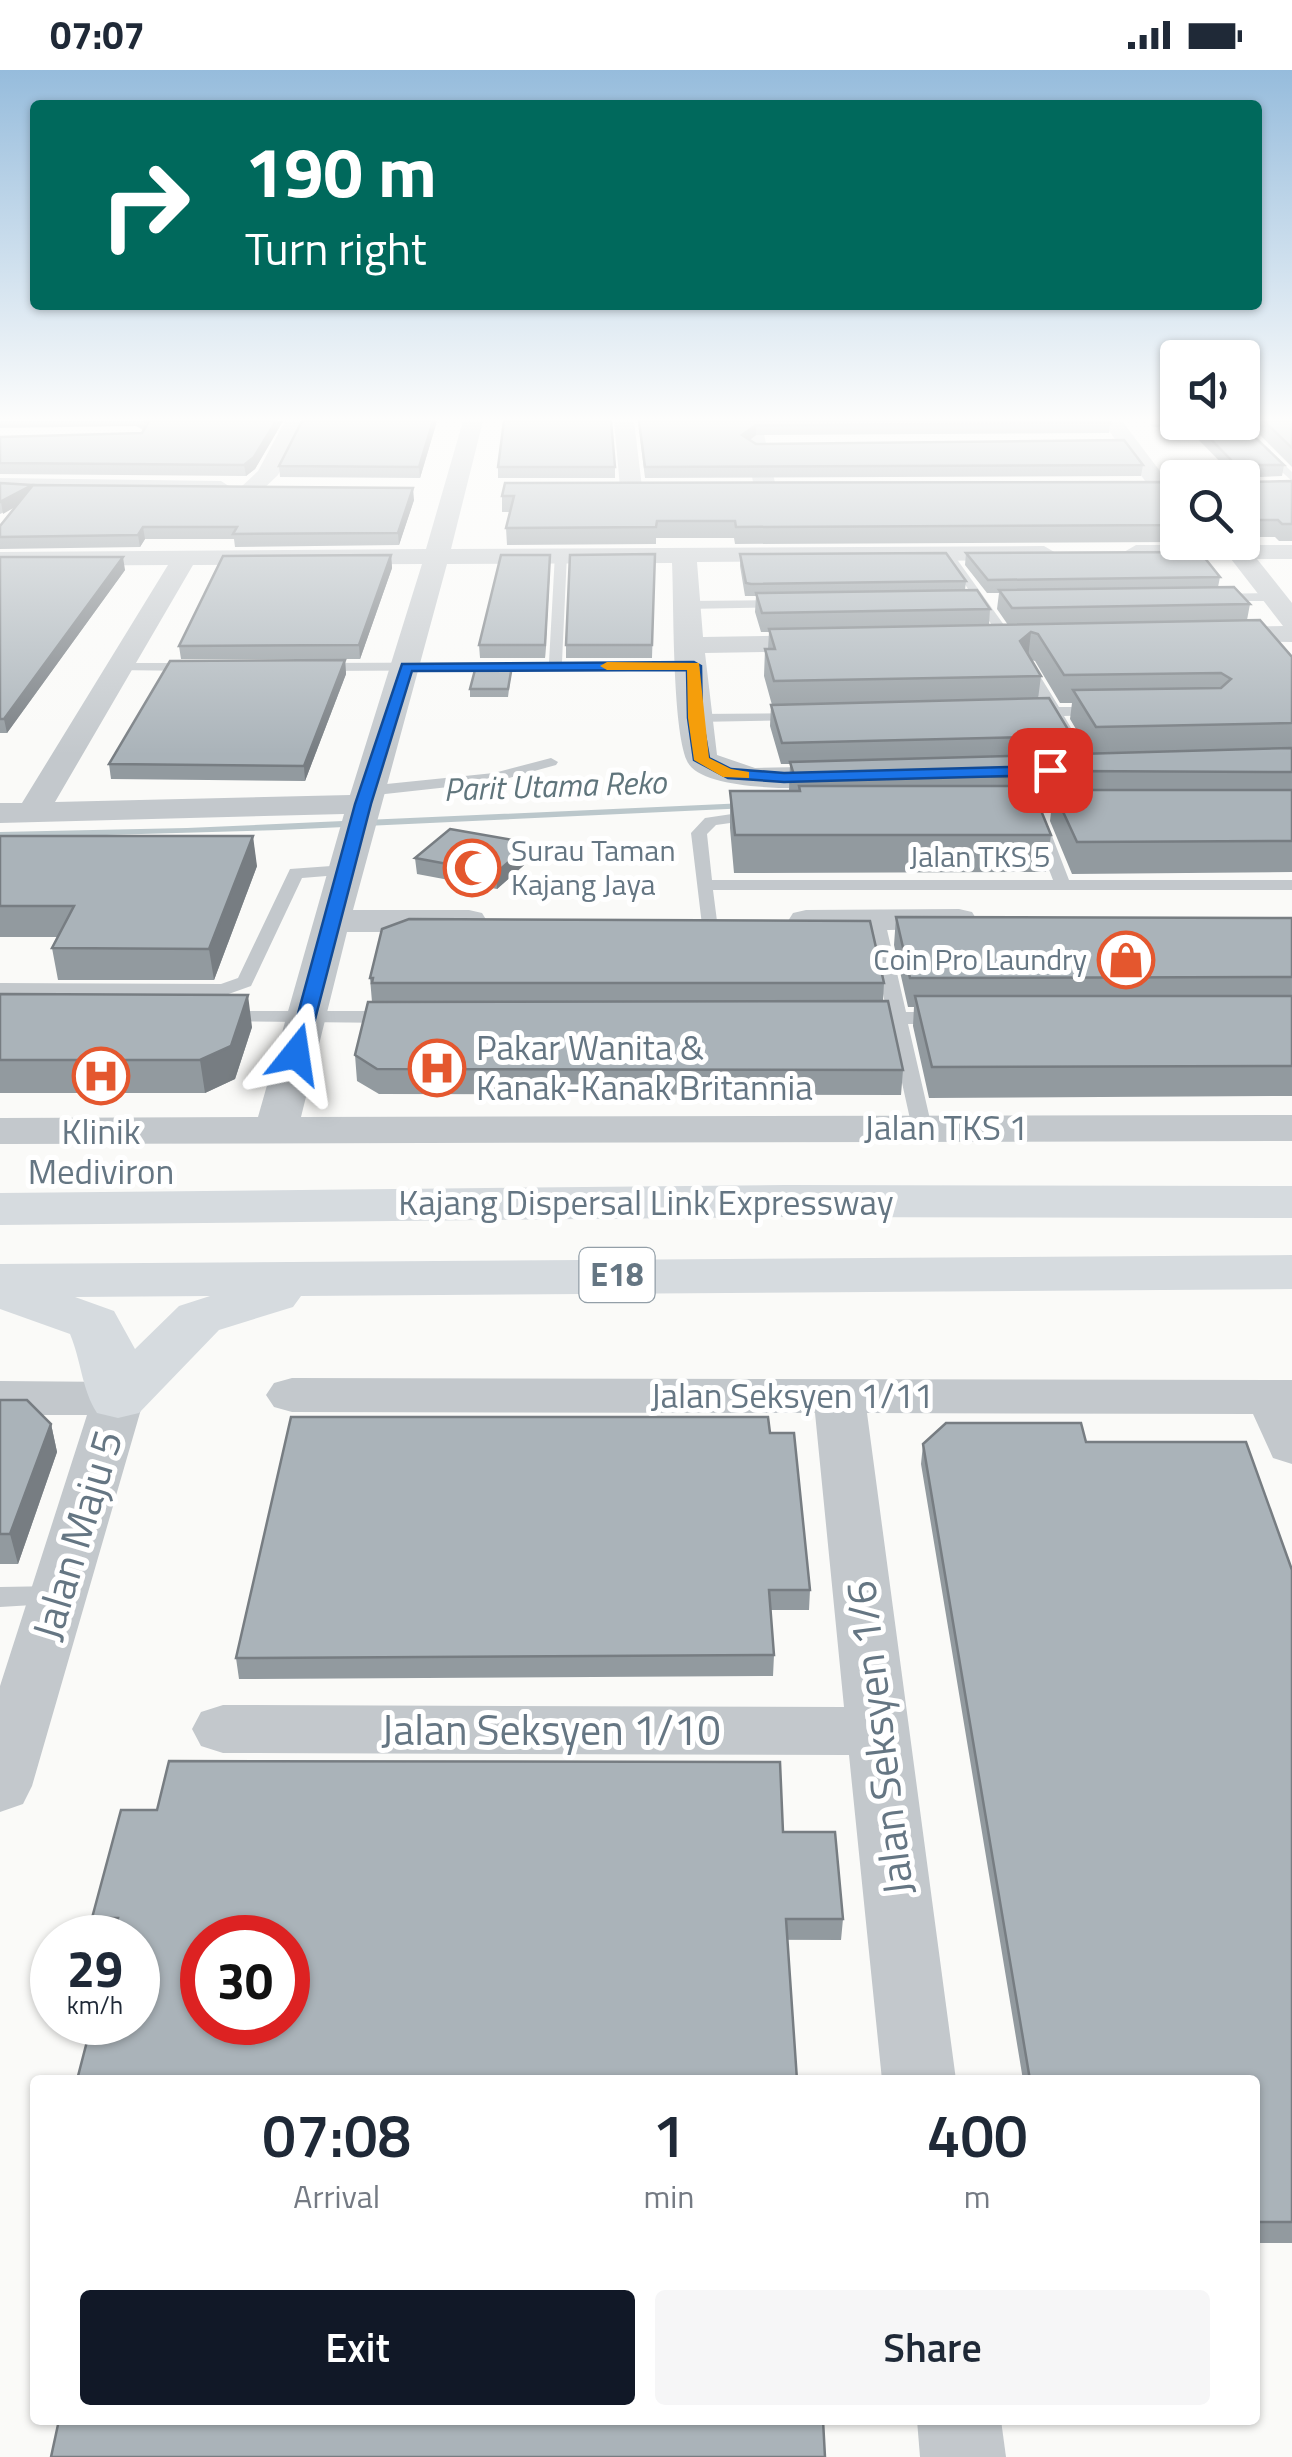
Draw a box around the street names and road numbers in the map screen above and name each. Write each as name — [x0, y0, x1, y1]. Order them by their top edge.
street label: Jalan TKS 5 — [910, 833, 1050, 879]
street label: Jalan TKS 1 — [864, 1100, 1028, 1154]
street label: Kajang Dispersal Link Expressway — [398, 1175, 894, 1229]
road number: E18 — [580, 1248, 654, 1302]
street label: Jalan Seksyen 1/11 — [650, 1368, 934, 1422]
street label: Jalan Maju 5 — [14, 1422, 138, 1647]
street label: Jalan Seksyen 1/6 — [827, 1577, 929, 1899]
street label: Jalan Seksyen 1/10 — [381, 1697, 721, 1761]

